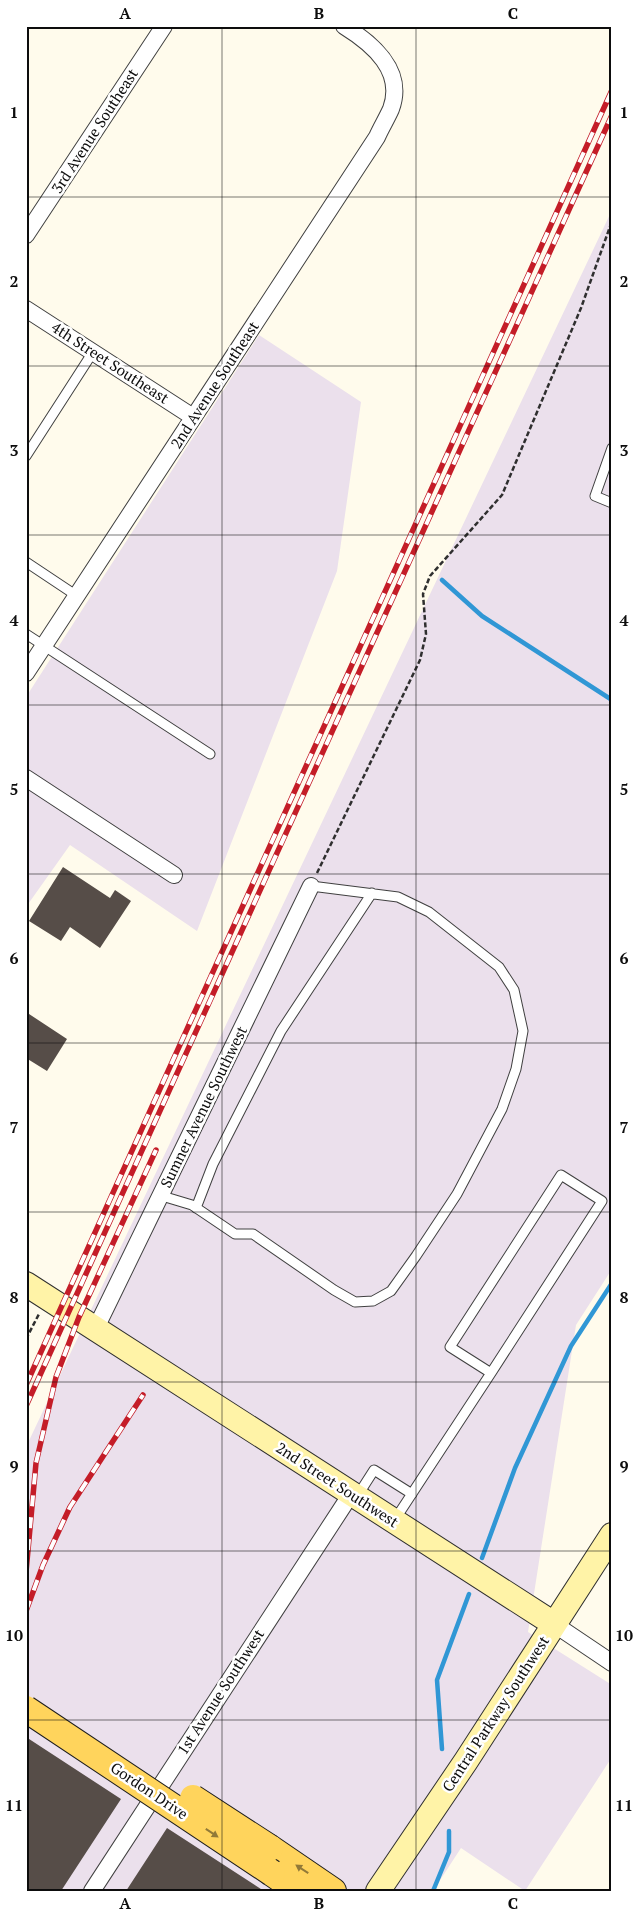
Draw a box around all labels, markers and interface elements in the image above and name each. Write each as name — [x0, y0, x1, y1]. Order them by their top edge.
text: A — [119, 2, 131, 24]
text: B — [314, 2, 324, 24]
text: C — [508, 2, 518, 24]
street label: 3rd Avenue Southeast — [46, 64, 142, 197]
text: 1 — [9, 101, 19, 123]
text: 1 — [619, 101, 629, 123]
text: 2 — [9, 270, 19, 292]
text: 2 — [619, 270, 629, 292]
street label: 4th Street Southeast — [48, 317, 173, 408]
street label: 2nd Avenue Southeast — [166, 317, 263, 452]
text: 3 — [9, 439, 19, 461]
text: 3 — [619, 439, 629, 461]
text: 4 — [9, 609, 19, 631]
text: 4 — [619, 609, 629, 631]
text: 5 — [9, 778, 19, 800]
text: 5 — [619, 778, 629, 800]
text: 6 — [9, 947, 19, 969]
text: 6 — [619, 947, 629, 969]
street label: Sumner Avenue Southwest — [155, 1022, 251, 1191]
text: 7 — [9, 1116, 19, 1138]
text: 7 — [619, 1116, 629, 1138]
text: 8 — [9, 1286, 19, 1308]
text: 8 — [619, 1286, 629, 1308]
street label: 2nd Street Southwest — [272, 1437, 403, 1532]
text: 9 — [9, 1455, 19, 1477]
text: 9 — [619, 1455, 629, 1477]
text: 10 — [5, 1624, 23, 1646]
street label: 1st Avenue Southwest — [172, 1624, 268, 1758]
text: 10 — [615, 1624, 633, 1646]
street label: Central Parkway Southwest — [437, 1631, 553, 1795]
street label: Gordon Drive — [107, 1757, 192, 1823]
text: 11 — [5, 1794, 23, 1816]
text: 11 — [615, 1794, 633, 1816]
one-way arrow — [206, 1828, 219, 1838]
one-way arrow — [295, 1864, 308, 1874]
text: A — [119, 1892, 131, 1914]
text: B — [314, 1892, 324, 1914]
text: C — [508, 1892, 518, 1914]

